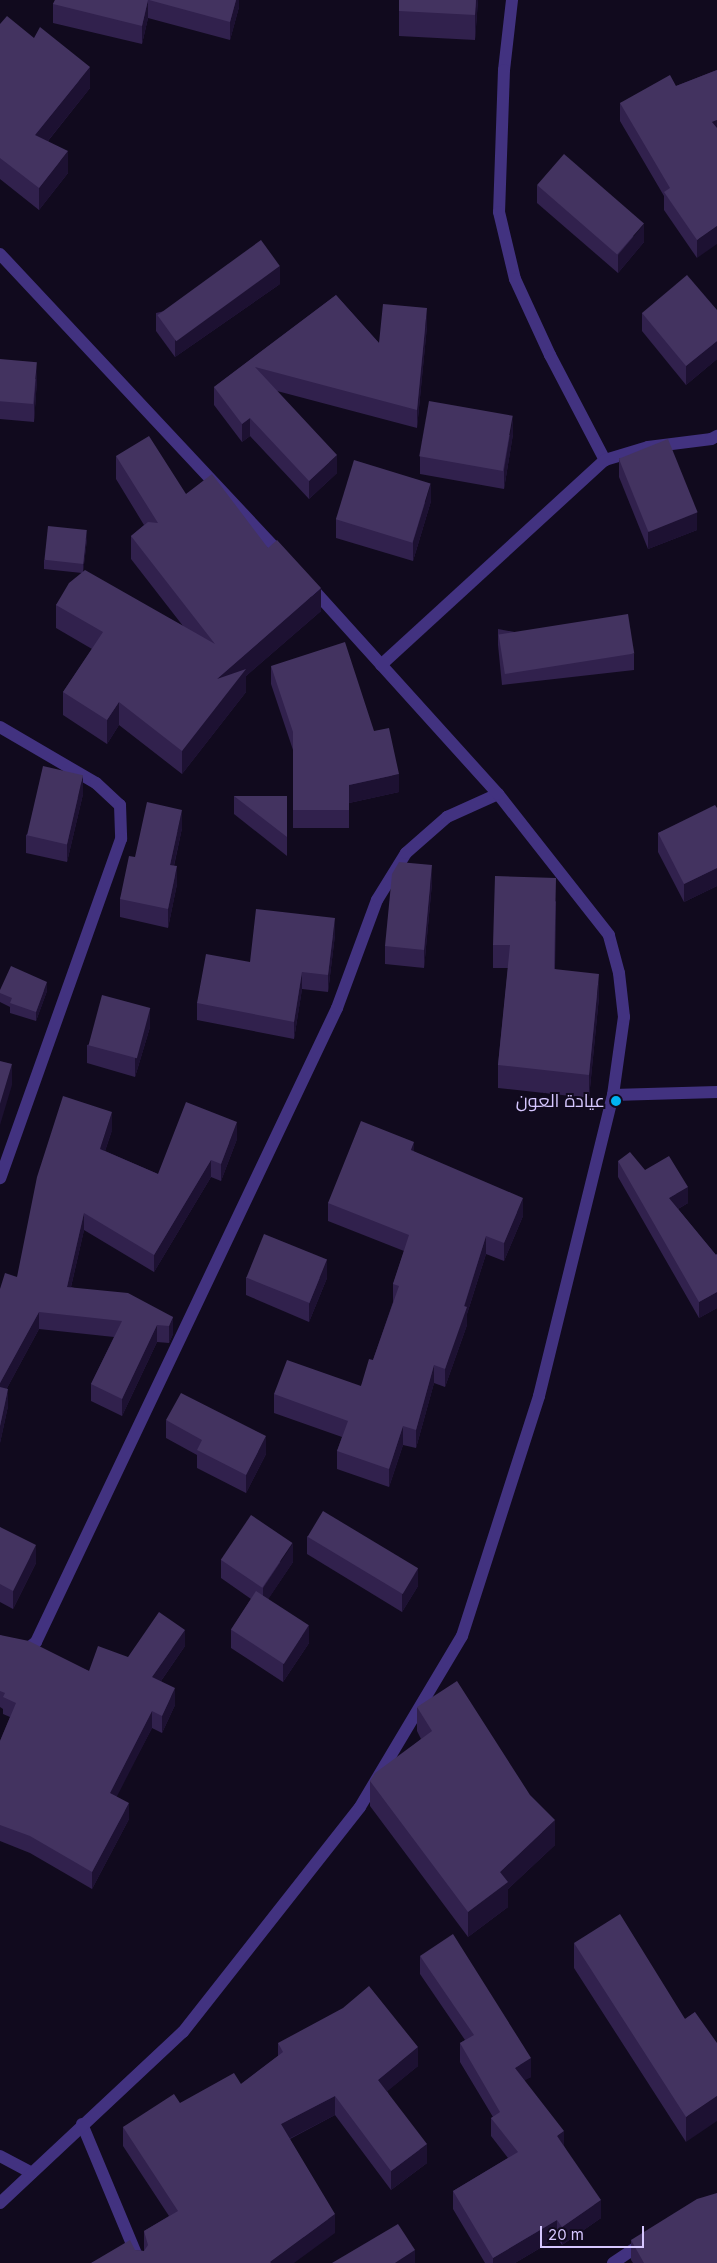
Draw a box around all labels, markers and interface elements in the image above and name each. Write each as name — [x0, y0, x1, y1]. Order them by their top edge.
place label: عيادة العون — [516, 1090, 605, 1112]
marker: عيادة العون — [609, 1094, 623, 1108]
scale bar — [542, 2216, 646, 2248]
text: 20 m — [548, 2225, 584, 2244]

